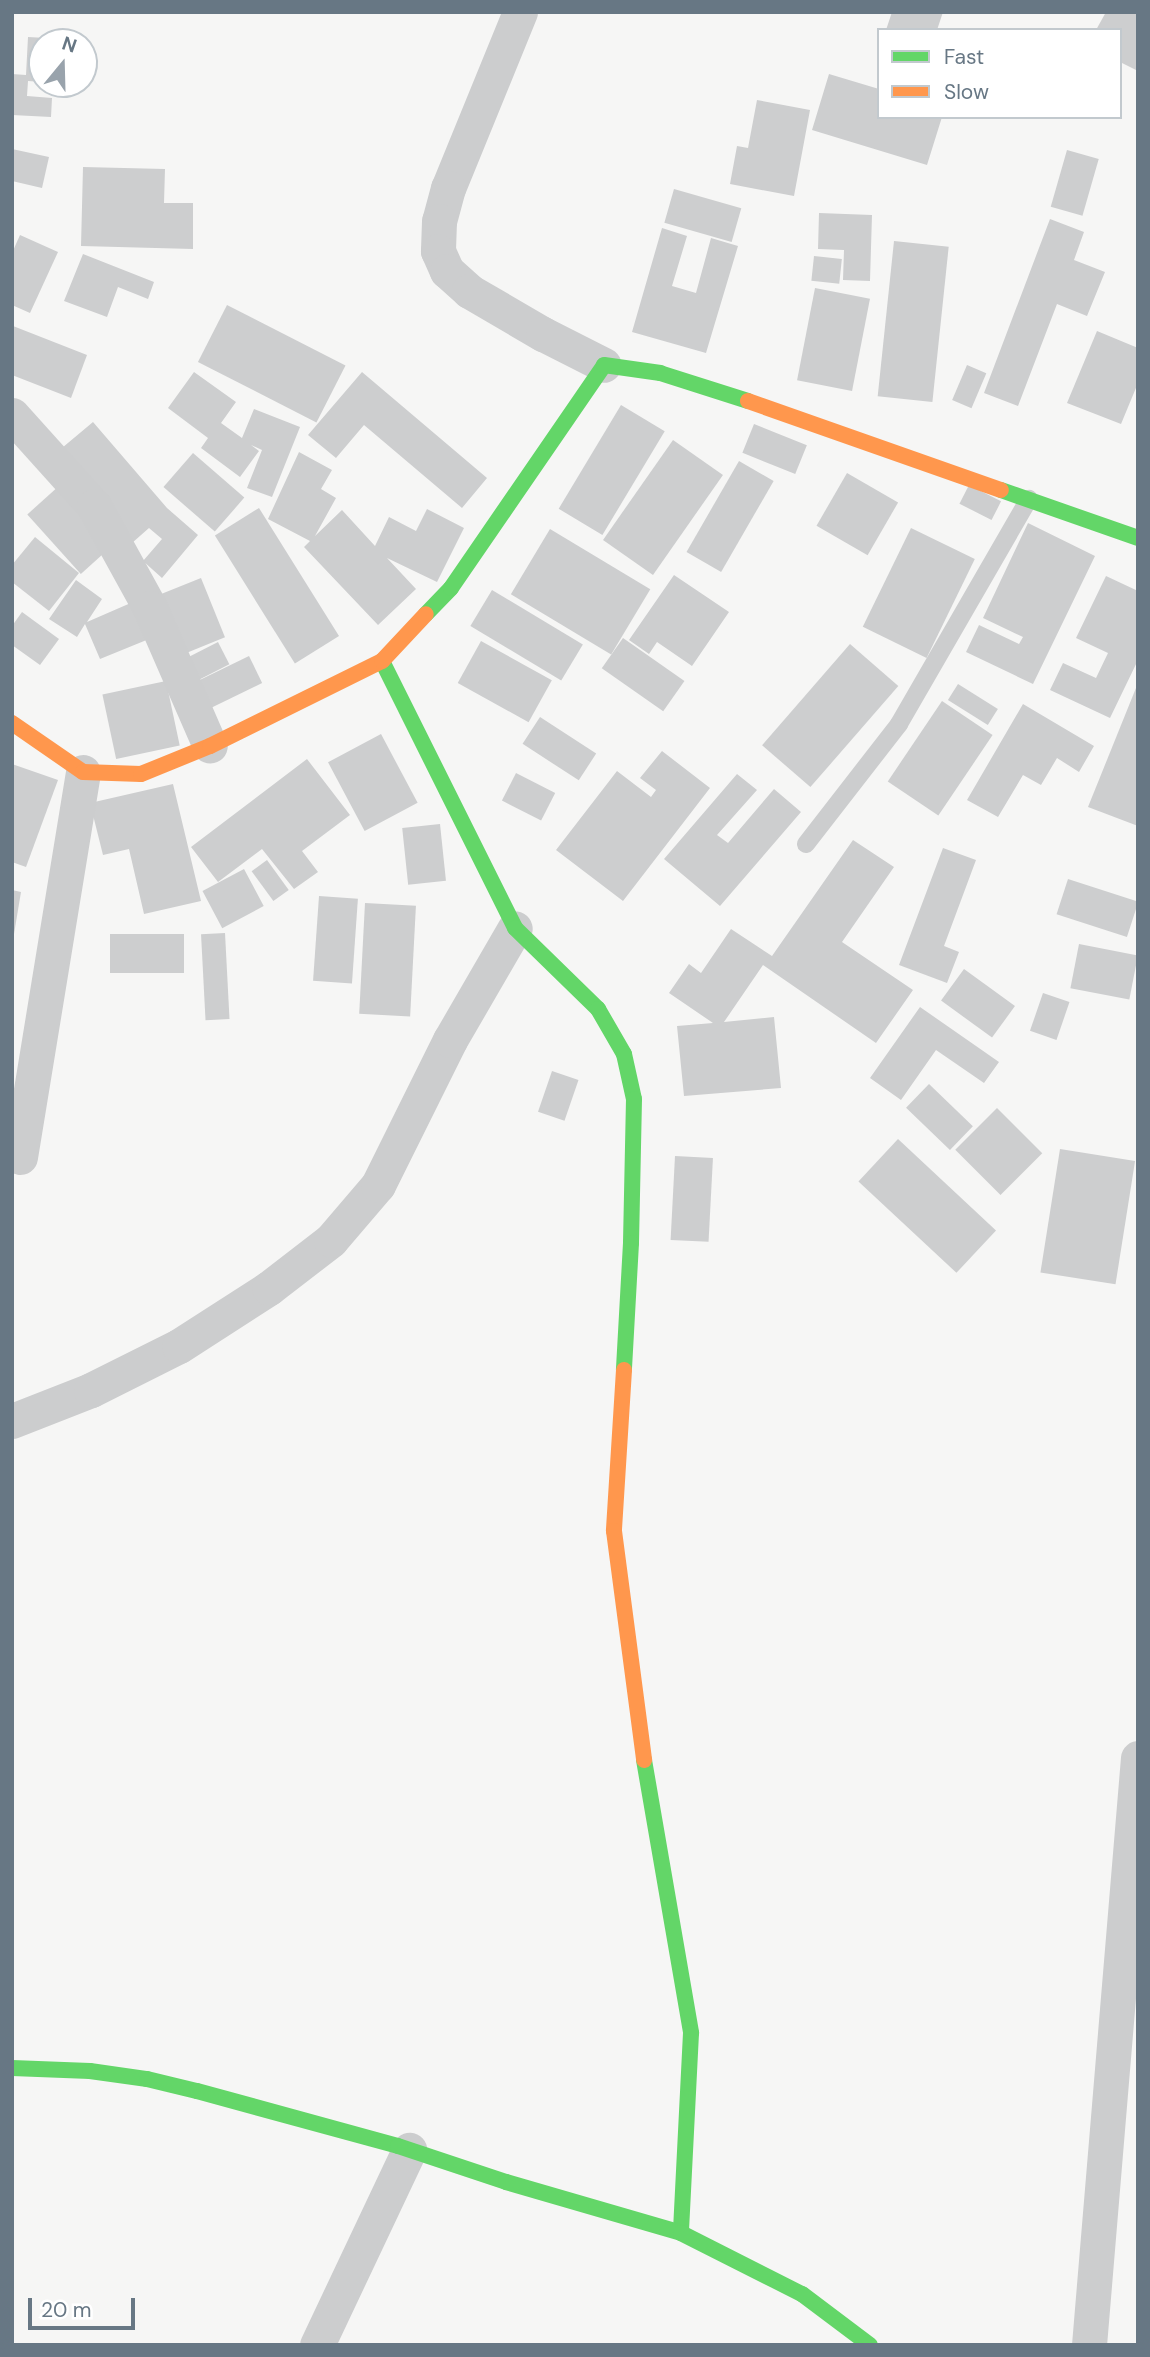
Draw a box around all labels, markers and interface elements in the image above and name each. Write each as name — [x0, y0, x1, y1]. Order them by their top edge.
north arrow — [28, 28, 98, 98]
legend — [877, 28, 1122, 119]
text: N — [59, 30, 80, 59]
text: Fast — [944, 43, 984, 71]
text: Slow — [944, 78, 989, 106]
scale bar — [32, 2284, 138, 2328]
text: 20 m — [41, 2296, 92, 2324]

